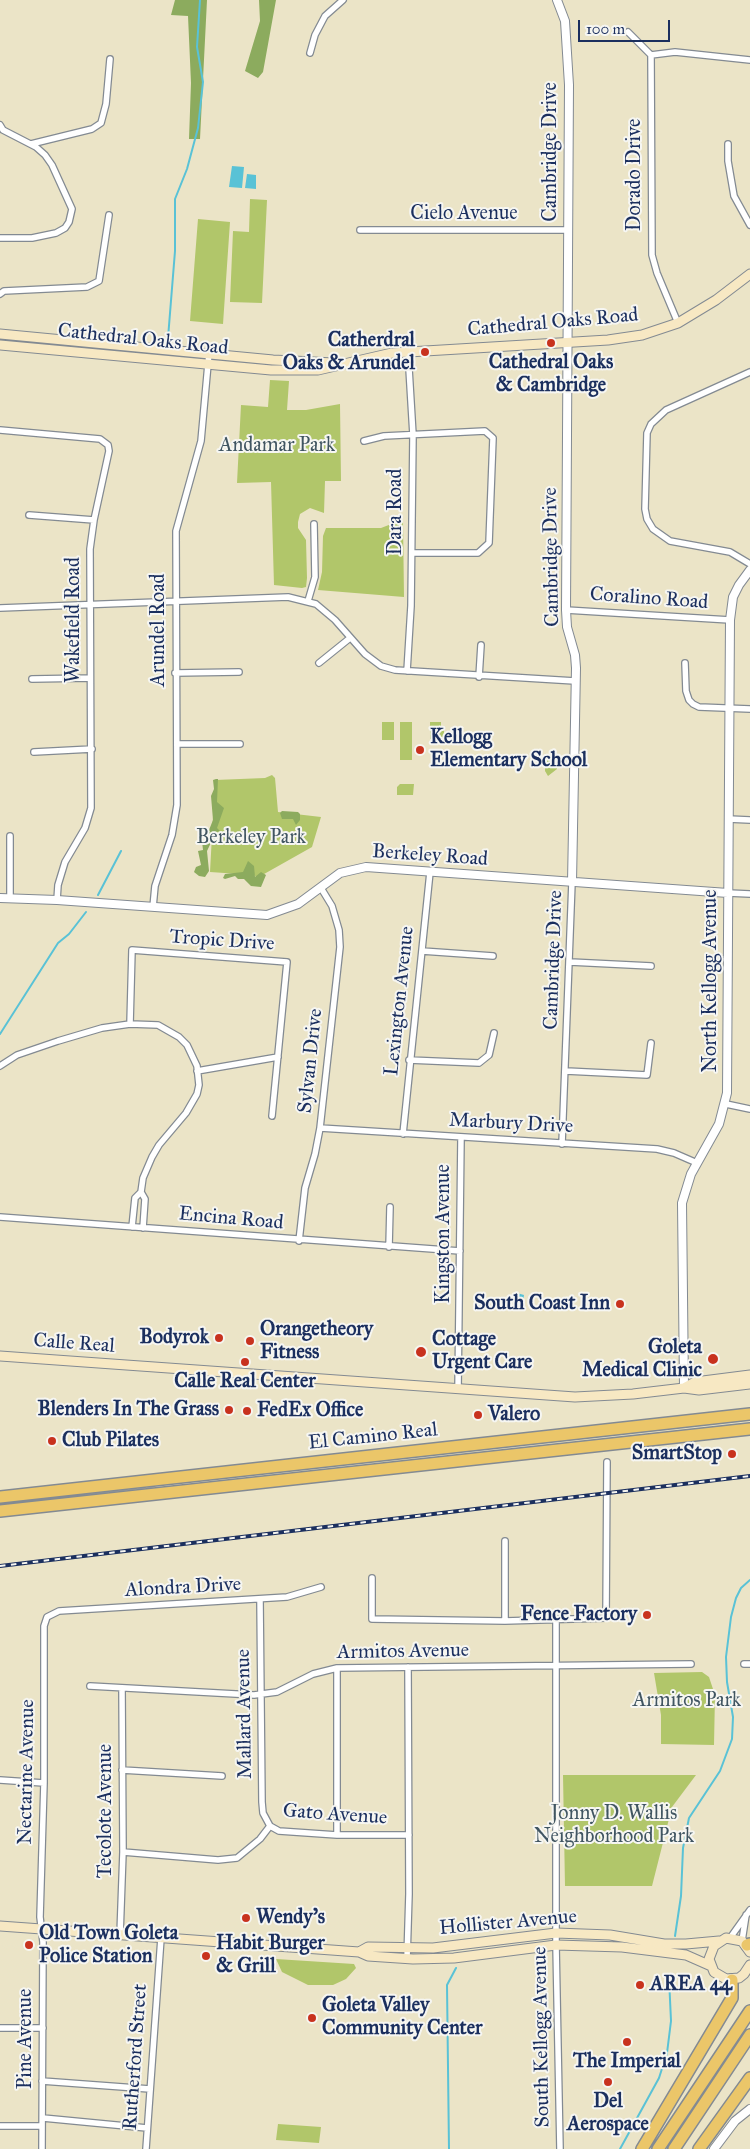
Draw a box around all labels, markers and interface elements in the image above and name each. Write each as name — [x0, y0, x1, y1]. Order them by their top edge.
scale bar — [580, 10, 672, 42]
text: 100 m — [586, 20, 625, 38]
street label: Cambridge Drive — [539, 82, 563, 222]
street label: Dorado Drive — [623, 119, 647, 231]
street label: Cielo Avenue — [410, 202, 518, 226]
street label: Cathedral Oaks Road — [467, 304, 639, 342]
street label: Cathedral Oaks Road — [56, 319, 230, 361]
place label: Catherdral Oaks & Arundel — [283, 329, 415, 376]
marker: Cathedral Oaks & Cambridge — [545, 337, 557, 349]
marker: Catherdral Oaks & Arundel — [419, 346, 431, 358]
place label: Cathedral Oaks & Cambridge — [489, 351, 613, 398]
park label: Andamar Park — [219, 434, 335, 458]
street label: Dara Road — [384, 468, 408, 556]
street label: Cambridge Drive — [539, 487, 565, 627]
street label: Wakefield Road — [62, 557, 86, 683]
street label: Arundel Road — [147, 573, 171, 687]
street label: Coralino Road — [589, 583, 709, 615]
place label: Kellogg Elementary School — [430, 726, 587, 773]
marker: Kellogg Elementary School — [414, 744, 426, 756]
park label: Berkeley Park — [196, 826, 306, 850]
street label: Berkeley Road — [371, 840, 489, 872]
street label: North Kellogg Avenue — [699, 889, 723, 1073]
street label: Cambridge Drive — [540, 890, 568, 1030]
street label: Tropic Drive — [169, 925, 275, 957]
street label: Lexington Avenue — [380, 925, 420, 1077]
street label: Sylvan Drive — [294, 1007, 328, 1115]
street label: Marbury Drive — [448, 1109, 574, 1139]
street label: Kingston Avenue — [432, 1164, 456, 1304]
street label: Encina Road — [178, 1202, 284, 1236]
place label: South Coast Inn — [474, 1292, 610, 1316]
marker: South Coast Inn — [614, 1298, 626, 1310]
place label: Orangetheory Fitness — [260, 1318, 373, 1365]
place label: Bodyrok — [139, 1326, 209, 1350]
place label: Cottage Urgent Care — [432, 1328, 532, 1375]
street label: Calle Real — [32, 1329, 116, 1359]
marker: Bodyrok — [213, 1332, 225, 1344]
marker: Orangetheory Fitness — [244, 1335, 256, 1347]
place label: Goleta Medical Clinic — [582, 1336, 702, 1383]
marker: Cottage Urgent Care — [414, 1345, 428, 1359]
marker: Goleta Medical Clinic — [706, 1352, 720, 1366]
marker: Calle Real Center — [239, 1356, 251, 1368]
place label: Calle Real Center — [174, 1370, 316, 1394]
place label: Blenders In The Grass — [38, 1398, 219, 1422]
place label: FedEx Office — [257, 1399, 363, 1423]
place label: Valero — [488, 1403, 540, 1427]
marker: Blenders In The Grass — [223, 1404, 235, 1416]
marker: FedEx Office — [241, 1405, 253, 1417]
marker: Valero — [472, 1409, 484, 1421]
street label: El Camino Real — [307, 1418, 439, 1456]
place label: Club Pilates — [62, 1429, 159, 1453]
marker: Club Pilates — [46, 1435, 58, 1447]
place label: SmartStop — [632, 1442, 722, 1466]
marker: SmartStop — [726, 1448, 738, 1460]
street label: Alondra Drive — [124, 1573, 242, 1603]
place label: Fence Factory — [521, 1603, 637, 1627]
marker: Fence Factory — [641, 1609, 653, 1621]
street label: Armitos Avenue — [337, 1639, 469, 1665]
street label: Mallard Avenue — [232, 1649, 258, 1779]
park label: Armitos Park — [633, 1689, 741, 1713]
street label: Nectarine Avenue — [14, 1699, 40, 1845]
street label: Tecolote Avenue — [94, 1744, 118, 1878]
street label: Gato Avenue — [282, 1799, 388, 1831]
park label: Jonny D. Wallis Neighborhood Park — [534, 1802, 694, 1849]
street label: Hollister Avenue — [438, 1905, 578, 1941]
place label: Wendy's — [256, 1906, 325, 1930]
marker: Wendy's — [240, 1912, 252, 1924]
place label: Old Town Goleta Police Station — [39, 1922, 178, 1969]
place label: Habit Burger & Grill — [216, 1932, 325, 1979]
marker: Old Town Goleta Police Station — [23, 1939, 35, 1951]
street label: South Kellogg Avenue — [528, 1946, 556, 2128]
marker: Habit Burger & Grill — [200, 1950, 212, 1962]
place label: AREA 44 — [650, 1973, 732, 1997]
marker: AREA 44 — [634, 1979, 646, 1991]
street label: Rutherford Street — [119, 1983, 153, 2131]
street label: Pine Avenue — [14, 1989, 38, 2089]
place label: Goleta Valley Community Center — [322, 1994, 483, 2041]
marker: Goleta Valley Community Center — [306, 2012, 318, 2024]
marker: The Imperial — [621, 2036, 633, 2048]
place label: The Imperial — [573, 2050, 681, 2074]
marker: Del Aerospace — [602, 2076, 614, 2088]
place label: Del Aerospace — [567, 2090, 649, 2137]

